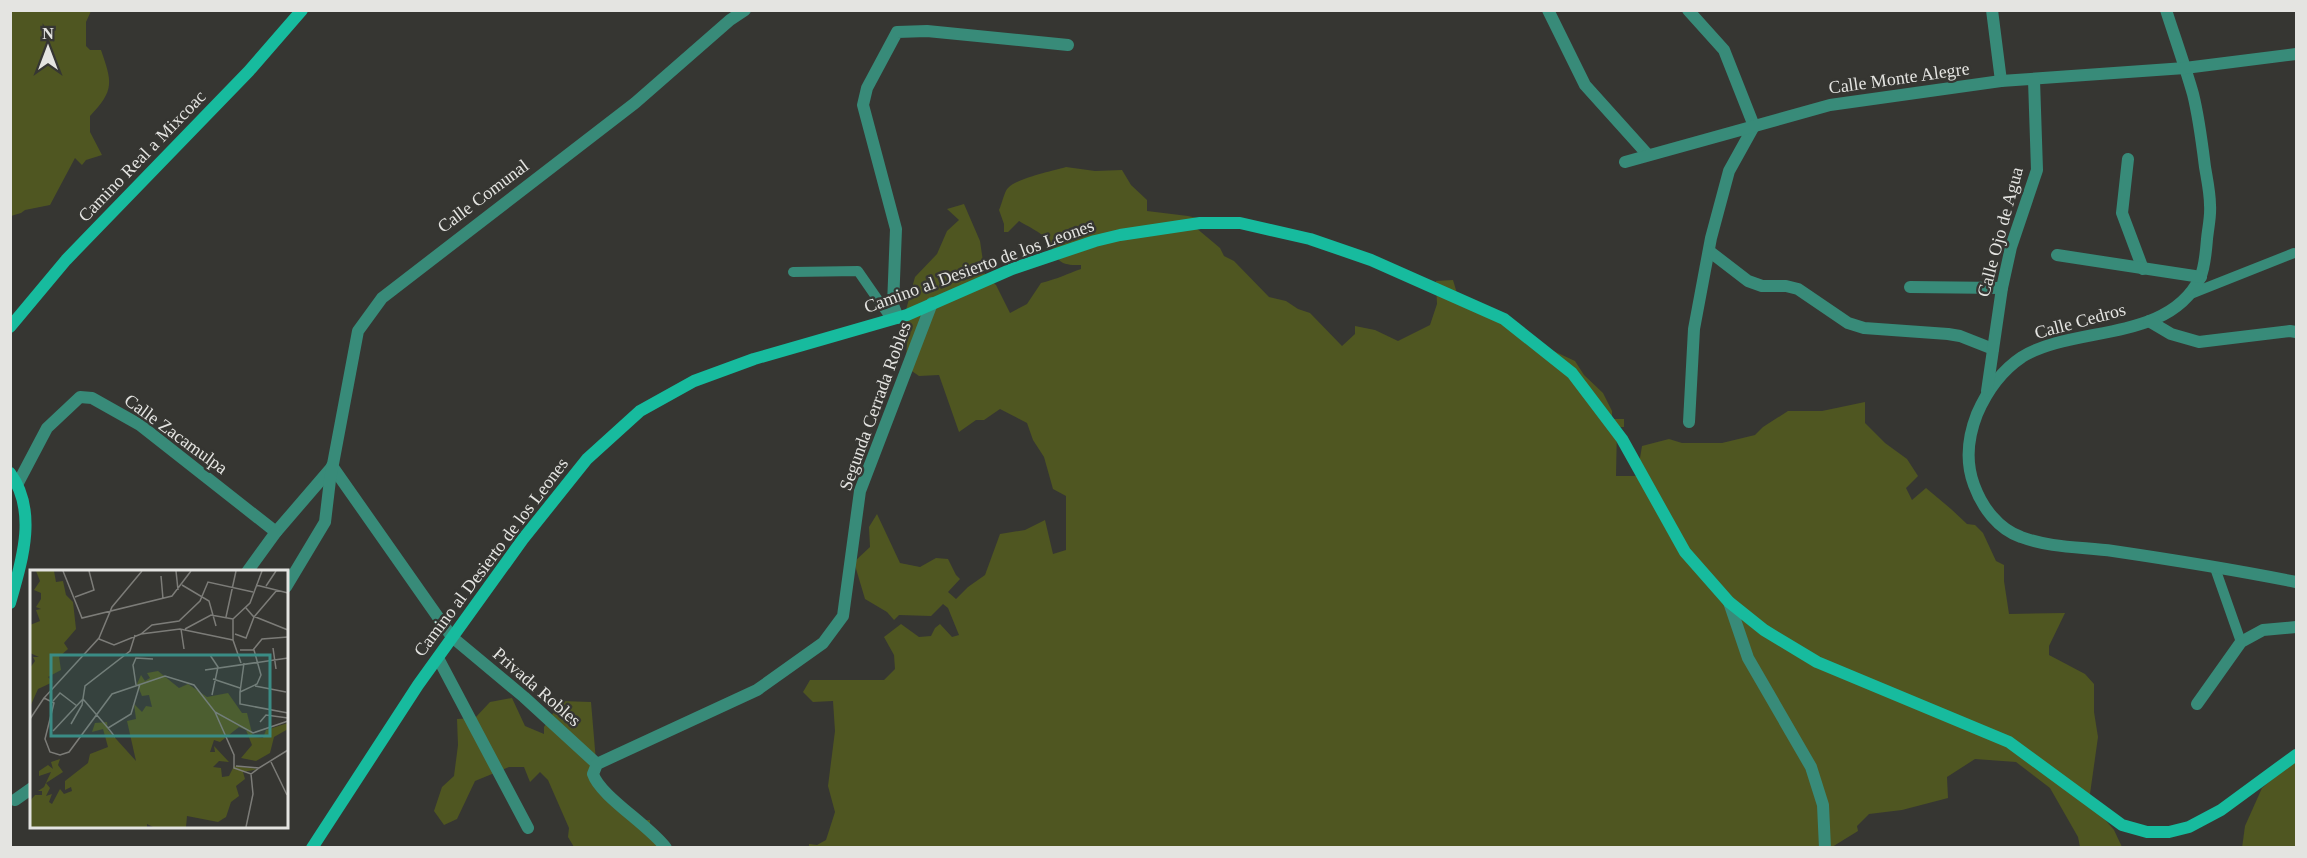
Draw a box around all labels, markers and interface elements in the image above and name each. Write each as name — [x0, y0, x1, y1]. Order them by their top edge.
north arrow — [18, 18, 78, 78]
text: N — [42, 25, 54, 42]
street label: Calle Monte Alegre — [1827, 58, 1971, 98]
street label: Camino Real a Mixcoac — [74, 86, 210, 226]
street label: Calle Comunal — [434, 155, 532, 237]
street label: Calle Ojo de Agua — [1973, 165, 2027, 299]
street label: Camino al Desierto de los Leones — [861, 215, 1097, 317]
street label: Calle Cedros — [2032, 299, 2128, 343]
street label: Segunda Cerrada Robles — [835, 319, 915, 493]
street label: Calle Zacamulpa — [121, 390, 231, 478]
street label: Camino al Desierto de los Leones — [410, 454, 572, 660]
inset map — [30, 570, 288, 828]
street label: Privada Robles — [489, 644, 585, 730]

